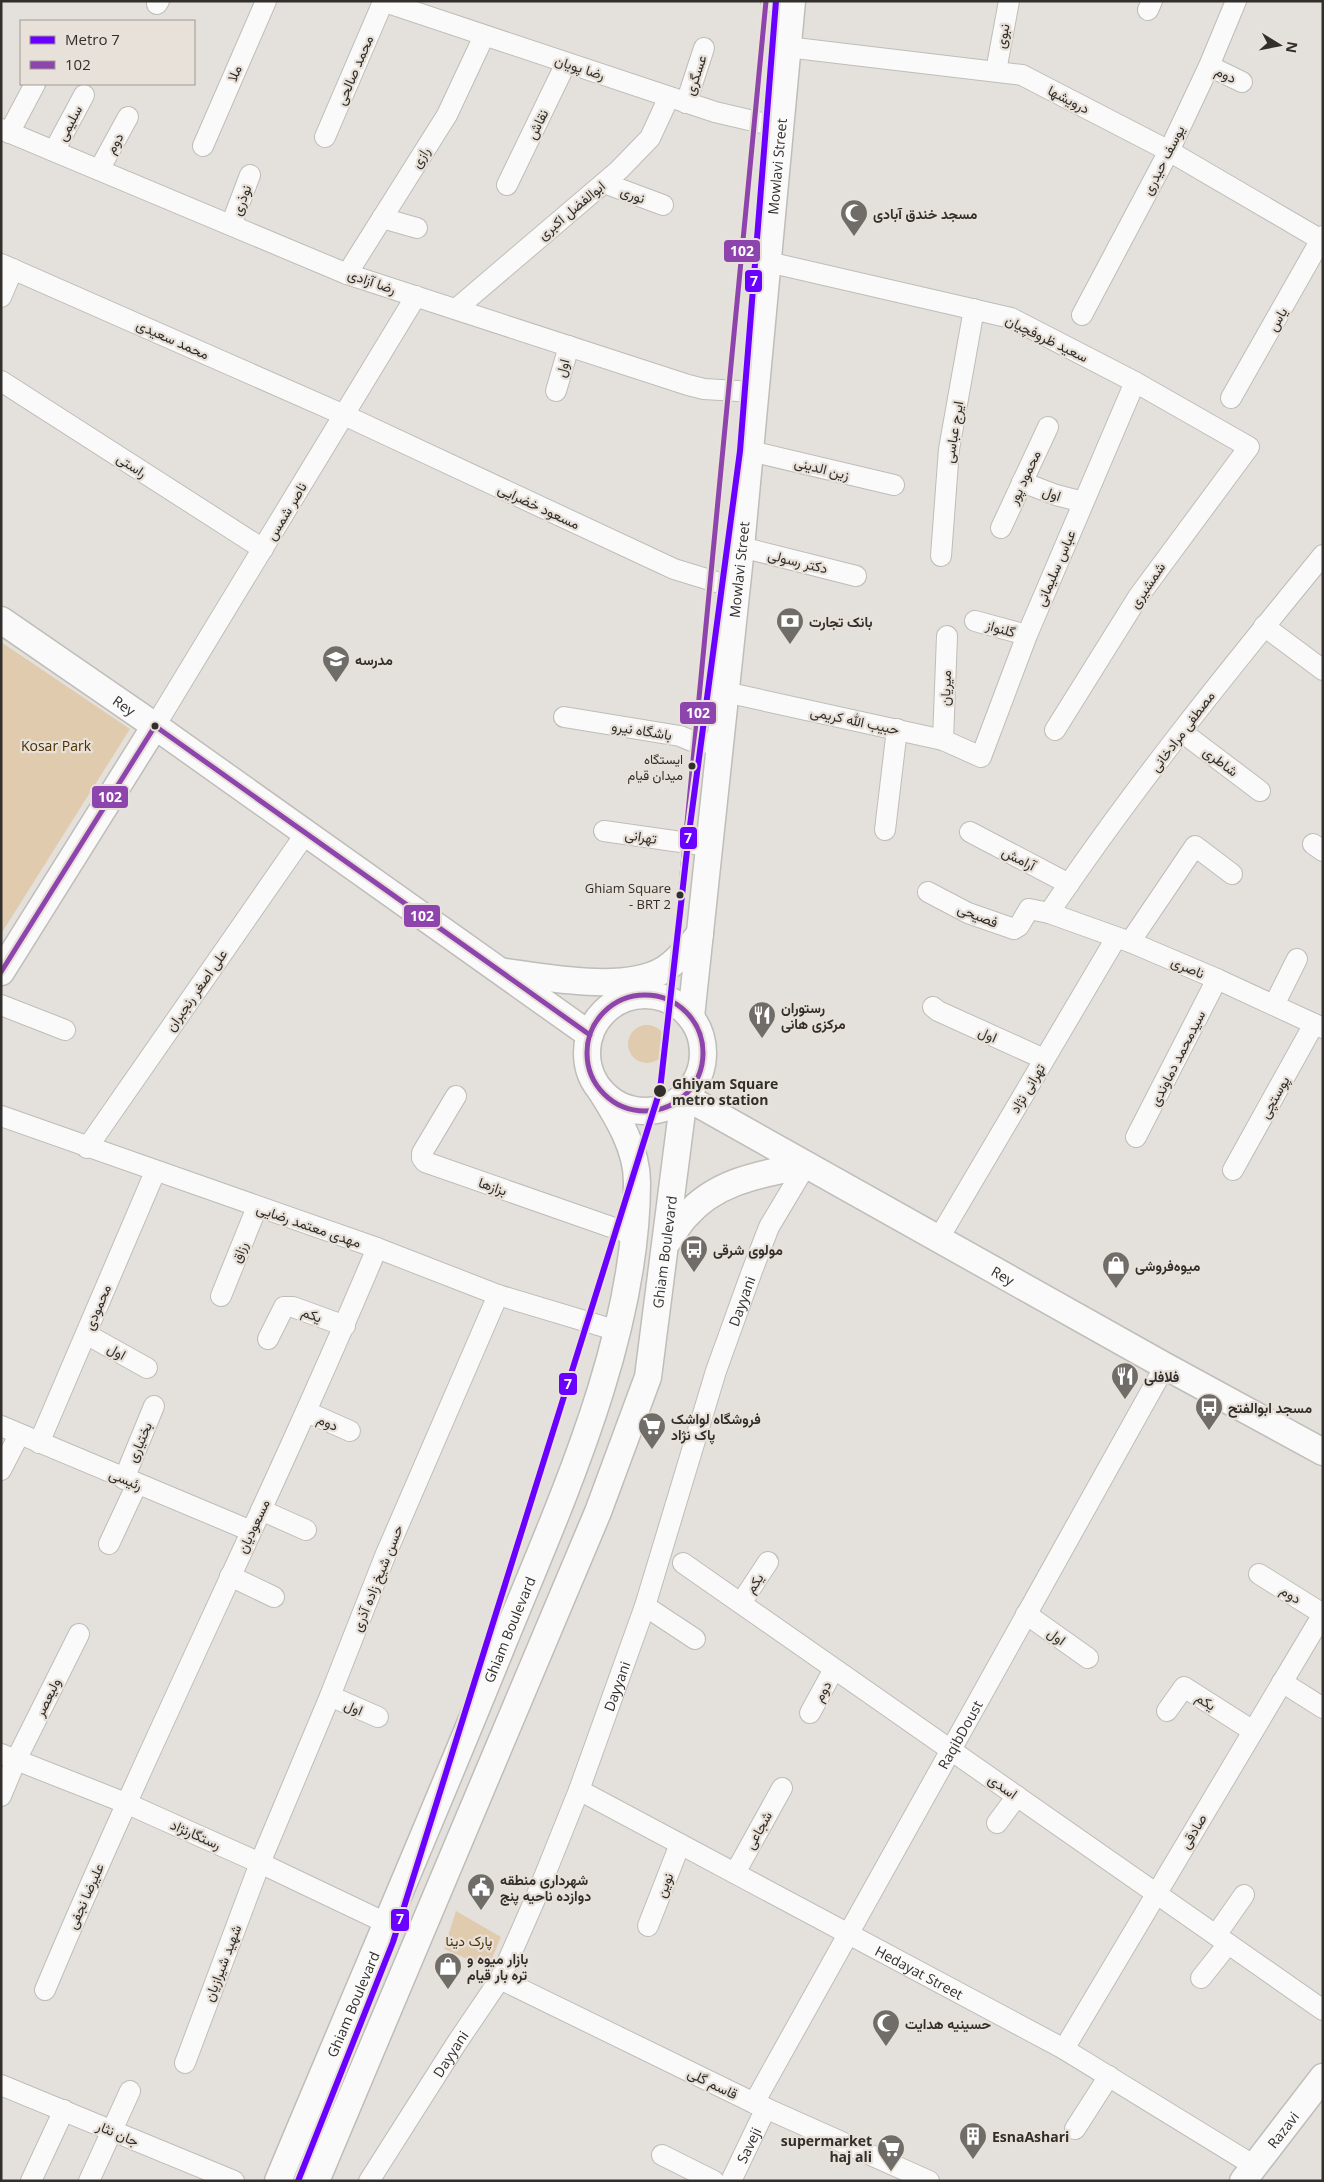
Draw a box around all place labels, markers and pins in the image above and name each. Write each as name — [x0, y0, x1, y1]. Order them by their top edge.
mosque icon: مسجد خندق آبادی — [839, 198, 869, 237]
place label: مسجد خندق آبادی — [873, 204, 978, 223]
bank icon: بانک تجارت — [775, 606, 805, 645]
place label: بانک تجارت — [809, 612, 873, 631]
school or university icon: مدرسه — [321, 644, 351, 683]
place label: مدرسه — [355, 650, 393, 669]
unlabelled marker — [150, 721, 160, 731]
place label: ایستگاه میدان قیام — [627, 750, 683, 784]
marker: ایستگاه میدان قیام — [687, 761, 697, 771]
place label: Ghiam Square - BRT 2 — [585, 879, 671, 913]
marker: Ghiam Square - BRT 2 — [675, 890, 685, 900]
place label: رستوران مرکزی هانی — [781, 998, 846, 1033]
restaurant icon: رستوران مرکزی هانی — [747, 1000, 777, 1039]
place label: Ghiyam Square metro station — [672, 1074, 778, 1109]
marker: Ghiyam Square metro station — [652, 1083, 668, 1099]
bus stop icon: مولوی شرقی — [679, 1234, 709, 1273]
place label: مولوی شرقی — [713, 1240, 783, 1259]
shop icon: میوه‌فروشی — [1101, 1250, 1131, 1289]
place label: میوه‌فروشی — [1135, 1256, 1201, 1275]
restaurant icon: فلافلی — [1110, 1361, 1140, 1400]
place label: فلافلی — [1144, 1367, 1179, 1386]
bus stop icon: مسجد ابوالفتح — [1194, 1392, 1224, 1431]
place label: مسجد ابوالفتح — [1228, 1398, 1312, 1418]
place label: فروشگاه لواشک پاک نژاد — [671, 1409, 761, 1445]
supermarket icon: فروشگاه لواشک پاک نژاد — [637, 1411, 667, 1450]
place label: شهرداری منطقه دوازده ناحیه پنج — [500, 1870, 591, 1906]
public building icon: شهرداری منطقه دوازده ناحیه پنج — [466, 1872, 496, 1911]
place label: بازار میوه و تره بار قیام — [467, 1949, 528, 1984]
shop icon: بازار میوه و تره بار قیام — [433, 1951, 463, 1990]
mosque icon: حسینیه هدایت — [871, 2008, 901, 2047]
place label: حسینیه هدایت — [905, 2014, 992, 2033]
building icon: EsnaAshari — [958, 2121, 988, 2160]
place label: EsnaAshari — [992, 2127, 1069, 2146]
place label: supermarket haj ali — [781, 2131, 872, 2166]
supermarket icon: supermarket haj ali — [876, 2133, 906, 2172]

